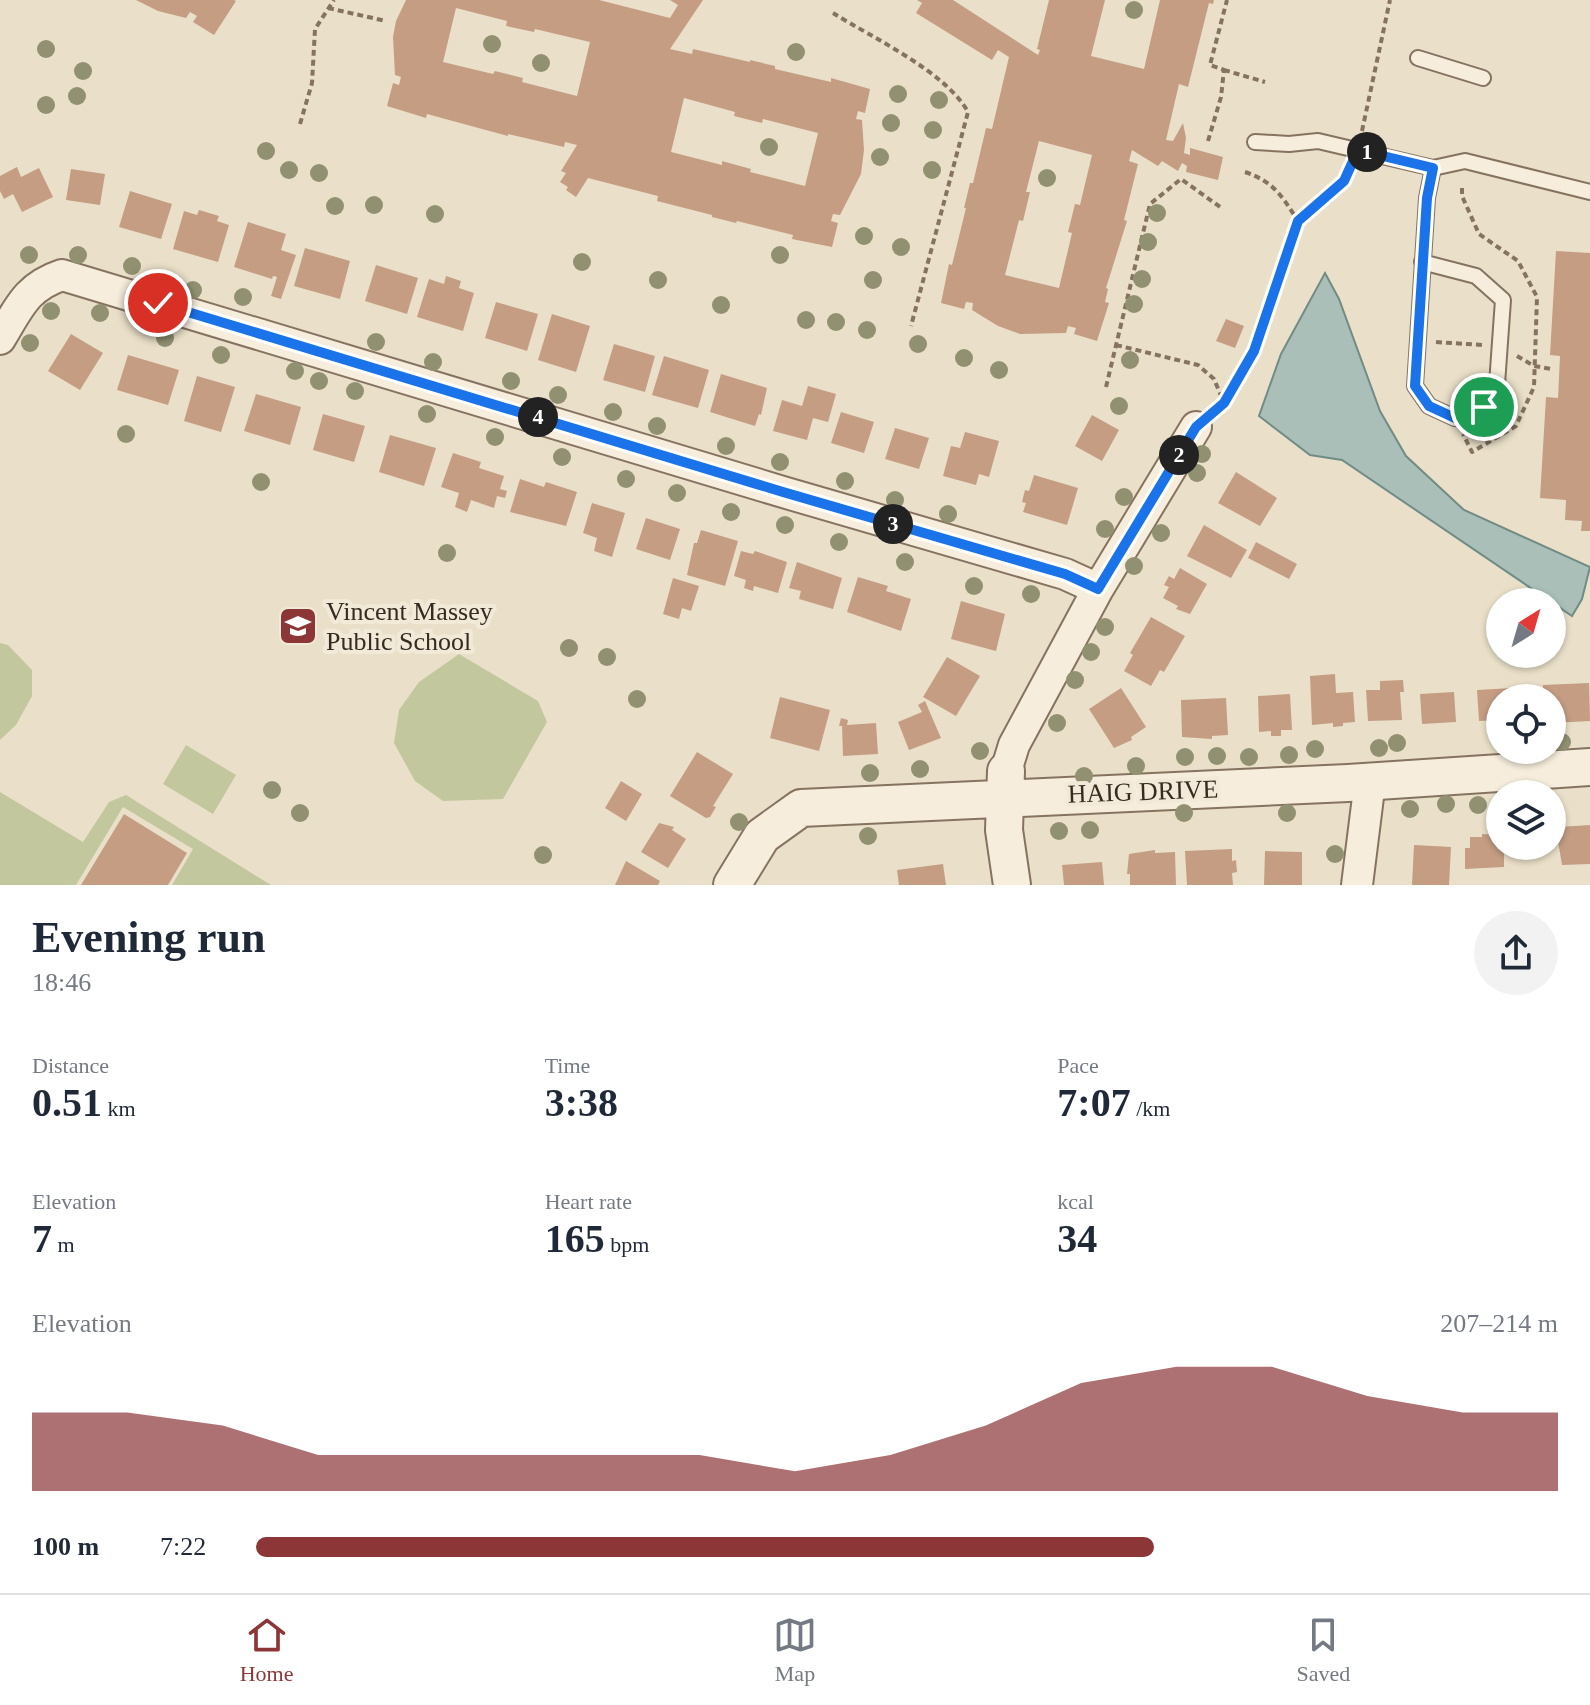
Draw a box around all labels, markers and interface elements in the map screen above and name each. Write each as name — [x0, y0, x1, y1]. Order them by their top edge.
pin: 1 — [1347, 132, 1387, 172]
text: 1 — [1362, 139, 1373, 164]
pin — [124, 269, 192, 337]
icon: check — [136, 281, 180, 325]
pin — [1450, 373, 1518, 441]
icon: arrive — [1462, 385, 1506, 429]
pin: 4 — [518, 397, 558, 437]
text: 4 — [533, 404, 544, 429]
pin: 2 — [1159, 435, 1199, 475]
text: 2 — [1174, 442, 1185, 467]
pin: 3 — [873, 504, 913, 544]
text: 3 — [888, 511, 899, 536]
north arrow — [1486, 588, 1566, 668]
map controls — [1486, 588, 1566, 860]
place label: Vincent Massey Public School — [326, 597, 493, 656]
school or university icon: Vincent Massey Public School — [277, 605, 319, 647]
button: locate — [1486, 684, 1566, 764]
street label: HAIG DRIVE — [1067, 774, 1219, 809]
button: layers — [1486, 780, 1566, 860]
button: share — [1474, 911, 1558, 995]
text: Evening run — [32, 913, 266, 962]
text: 18:46 — [32, 968, 91, 997]
text: Distance — [32, 1053, 109, 1078]
text: Time — [545, 1053, 590, 1078]
text: Pace — [1057, 1053, 1099, 1078]
text: 0.51 — [32, 1080, 102, 1125]
text: 3:38 — [545, 1080, 618, 1125]
text: 7:07 — [1057, 1080, 1131, 1125]
text: km — [102, 1096, 136, 1121]
text: /km — [1131, 1096, 1170, 1121]
text: Elevation — [32, 1189, 116, 1214]
text: Heart rate — [545, 1189, 632, 1214]
text: kcal — [1057, 1189, 1094, 1214]
text: 7 — [32, 1216, 52, 1261]
text: 165 — [545, 1216, 605, 1261]
text: 34 — [1057, 1216, 1097, 1261]
text: m — [52, 1232, 75, 1257]
text: bpm — [605, 1232, 649, 1257]
text: Elevation — [32, 1309, 132, 1338]
text: 207–214 m — [1440, 1309, 1558, 1338]
text: 100 m — [32, 1532, 99, 1561]
text: 7:22 — [160, 1532, 206, 1561]
tab: Home — [240, 1613, 294, 1687]
tab: Map — [773, 1613, 817, 1687]
tab: Saved — [1296, 1613, 1350, 1687]

